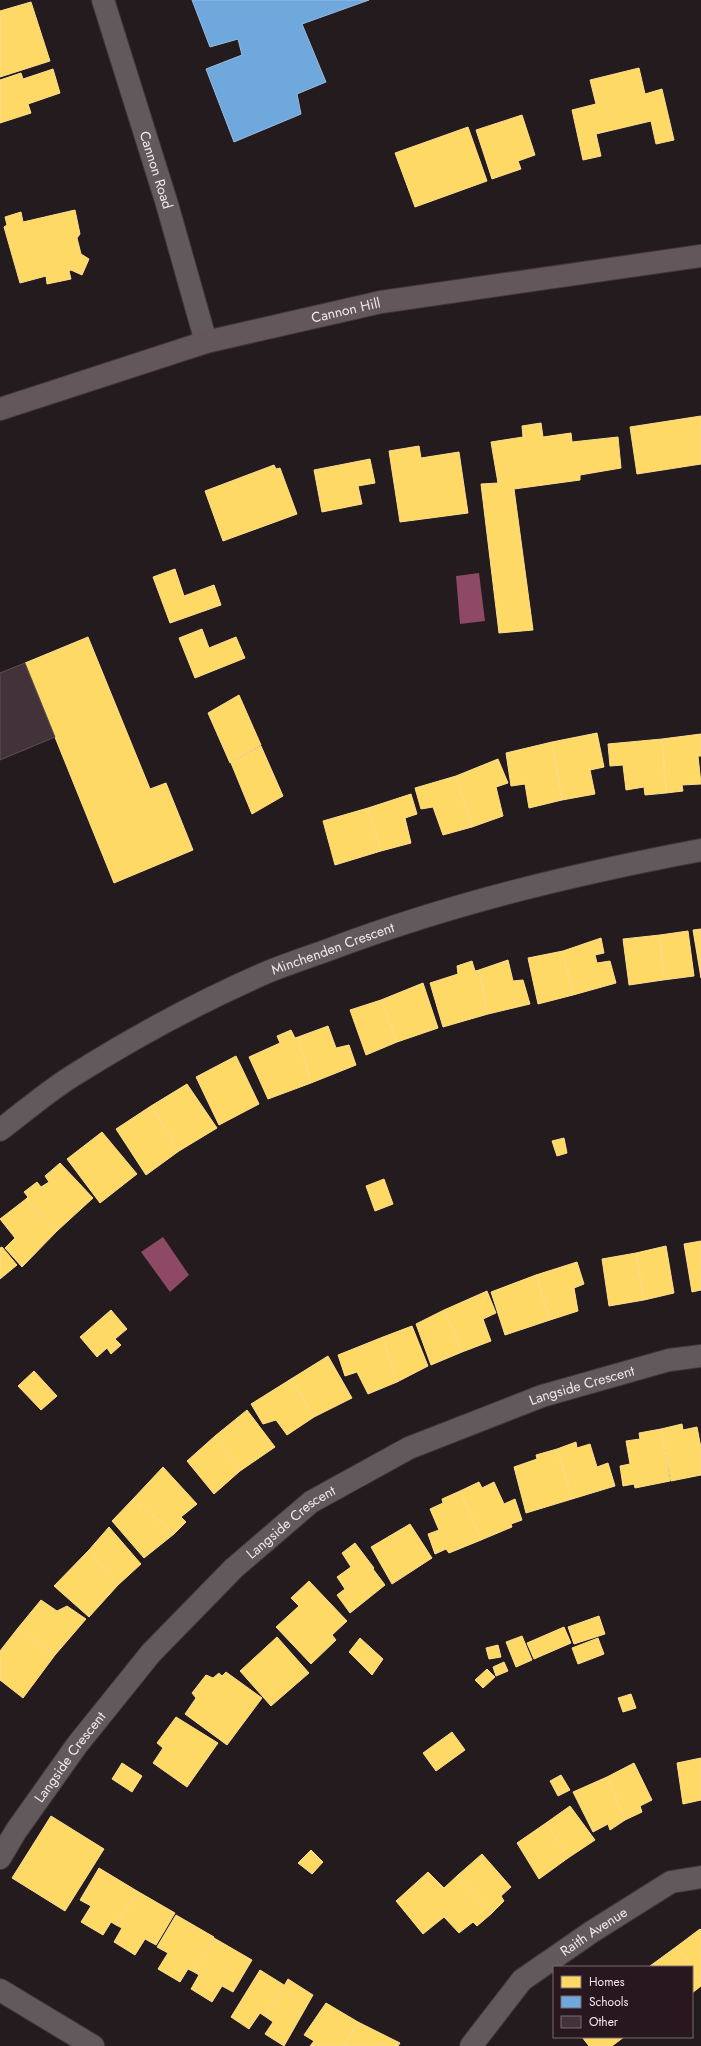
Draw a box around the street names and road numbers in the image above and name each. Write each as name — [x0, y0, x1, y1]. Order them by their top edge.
street label: Cannon Road — [135, 128, 178, 211]
street label: Cannon Hill — [309, 292, 382, 328]
street label: Minchenden Crescent — [268, 917, 397, 980]
street label: Langside Crescent — [526, 1360, 637, 1410]
street label: Langside Crescent — [242, 1480, 339, 1563]
street label: Langside Crescent — [29, 1707, 111, 1806]
street label: Raith Avenue — [556, 1902, 631, 1961]

